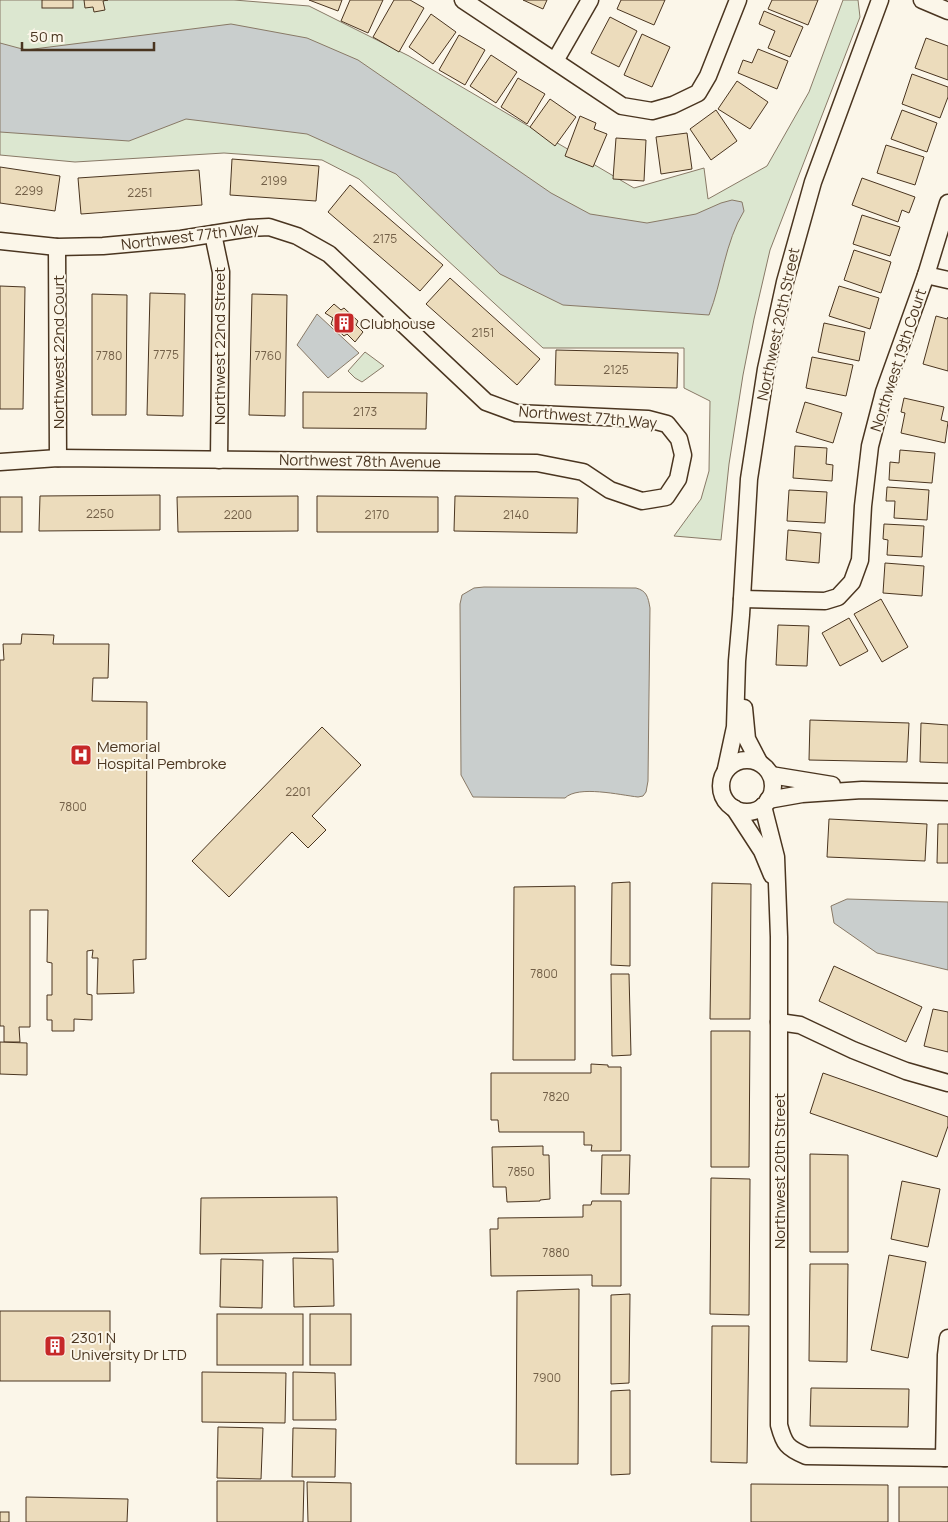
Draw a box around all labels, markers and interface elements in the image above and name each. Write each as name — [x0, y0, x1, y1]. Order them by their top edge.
scale bar — [22, 20, 155, 52]
text: 50 m — [30, 26, 64, 47]
house number: 2199 — [261, 172, 287, 189]
house number: 2299 — [15, 182, 43, 199]
house number: 2251 — [127, 184, 153, 201]
street label: Northwest 77th Way — [120, 217, 260, 255]
house number: 2175 — [373, 230, 397, 247]
street label: Northwest 20th Street — [752, 246, 804, 402]
street label: Northwest 22nd Street — [209, 267, 230, 425]
street label: Northwest 22nd Court — [48, 275, 69, 429]
street label: Northwest 19th Court — [865, 286, 931, 434]
building icon: Clubhouse — [332, 311, 356, 335]
place label: Clubhouse — [360, 313, 436, 334]
house number: 2151 — [471, 324, 495, 341]
house number: 7775 — [153, 346, 179, 363]
house number: 7780 — [96, 347, 122, 364]
house number: 7760 — [254, 347, 282, 364]
house number: 2125 — [603, 361, 629, 378]
street label: Northwest 77th Way — [518, 400, 658, 434]
house number: 2173 — [353, 403, 377, 420]
street label: Northwest 78th Avenue — [279, 449, 441, 473]
house number: 2250 — [86, 505, 114, 522]
house number: 2200 — [224, 506, 252, 523]
house number: 2170 — [365, 506, 389, 523]
house number: 2140 — [503, 506, 529, 523]
place label: Memorial Hospital Pembroke — [97, 736, 227, 774]
hospital icon: Memorial Hospital Pembroke — [69, 743, 93, 767]
house number: 2201 — [285, 783, 311, 800]
house number: 7800 — [59, 798, 87, 815]
house number: 7800 — [530, 965, 558, 982]
house number: 7820 — [542, 1088, 570, 1105]
street label: Northwest 20th Street — [769, 1093, 790, 1249]
house number: 7850 — [507, 1163, 535, 1180]
house number: 7880 — [542, 1244, 570, 1261]
place label: 2301 N University Dr LTD — [71, 1327, 187, 1365]
building icon: 2301 N University Dr LTD — [43, 1334, 67, 1358]
house number: 7900 — [533, 1369, 561, 1386]

